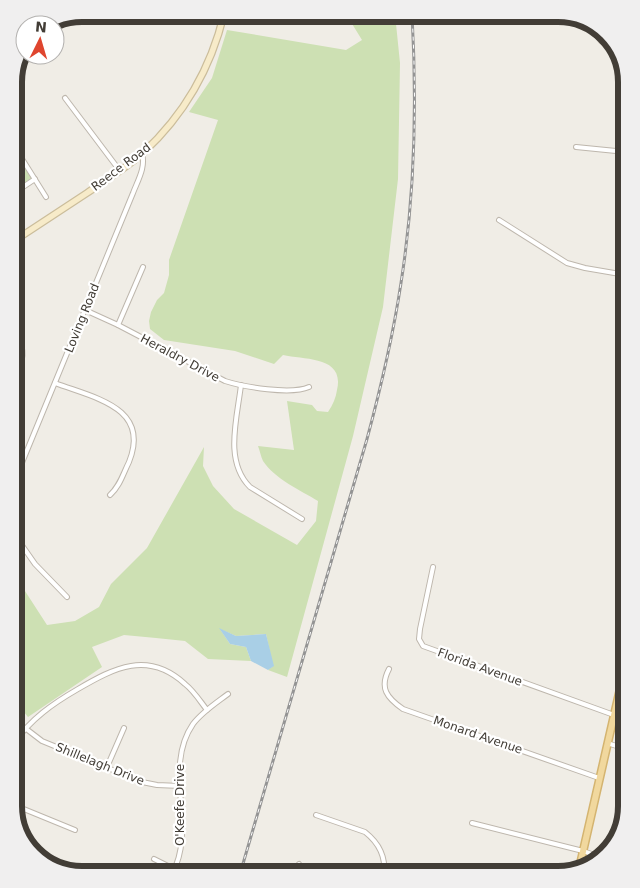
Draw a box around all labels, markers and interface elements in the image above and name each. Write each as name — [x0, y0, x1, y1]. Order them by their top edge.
north arrow — [15, 15, 65, 65]
text: N — [35, 19, 48, 36]
street label: Reece Road — [89, 140, 153, 194]
street label: Loving Road — [62, 281, 102, 355]
street label: Heraldry Drive — [138, 331, 222, 385]
street label: Florida Avenue — [436, 645, 524, 689]
street label: Monard Avenue — [432, 713, 524, 757]
street label: Shillelagh Drive — [54, 740, 146, 788]
street label: O'Keefe Drive — [173, 764, 187, 846]

